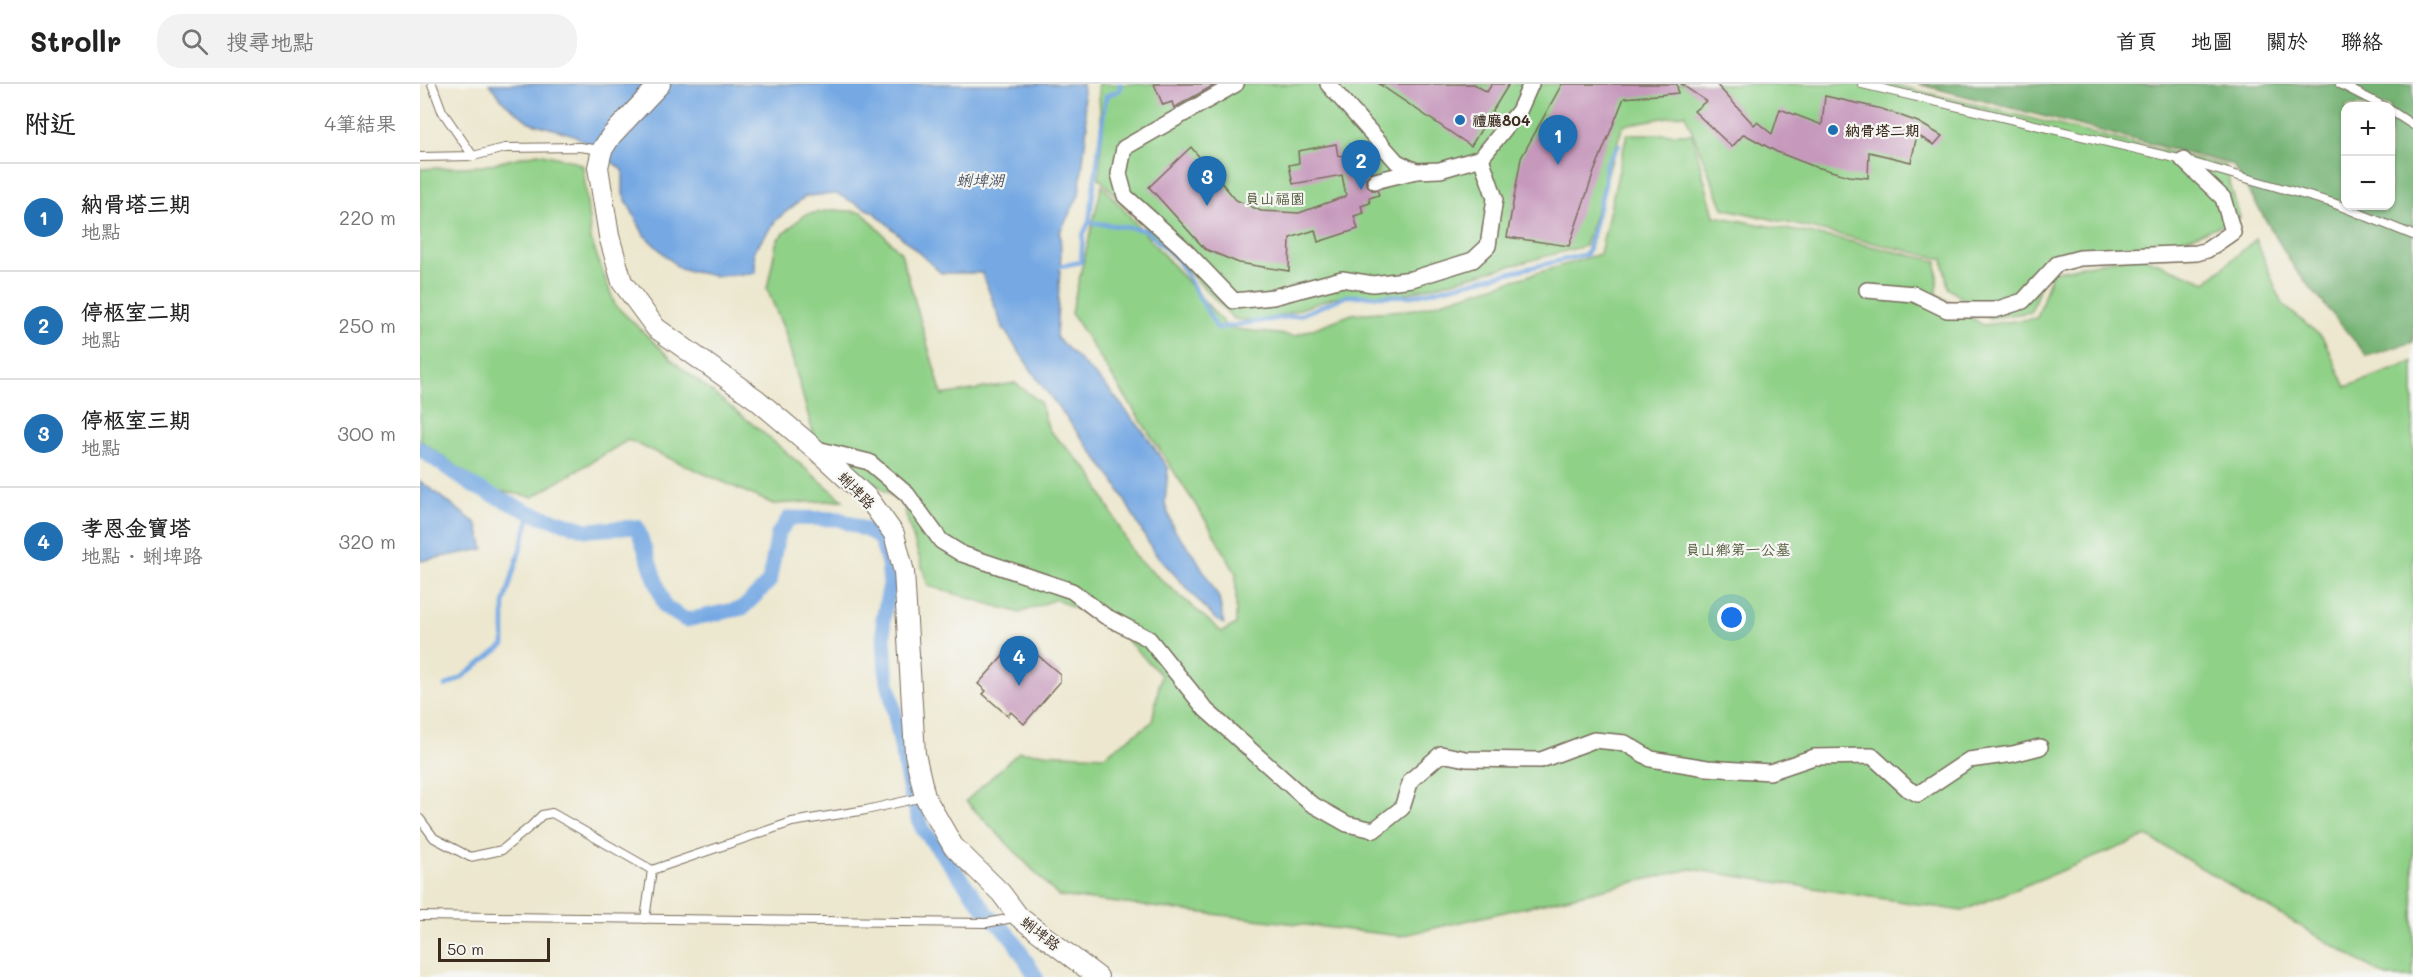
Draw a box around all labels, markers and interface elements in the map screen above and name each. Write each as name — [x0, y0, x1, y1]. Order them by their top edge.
search box — [157, 14, 577, 68]
text: Strollr — [30, 23, 121, 59]
icon: search — [178, 25, 211, 58]
text: 搜尋地點 — [226, 27, 314, 56]
text: 首頁 — [2116, 27, 2158, 54]
text: 地圖 — [2191, 27, 2233, 54]
text: 關於 — [2266, 27, 2308, 54]
text: 聯絡 — [2341, 27, 2383, 54]
map controls — [2341, 102, 2395, 210]
button: + — [2341, 102, 2395, 156]
text: 附近 — [24, 106, 76, 140]
text: 4筆結果 — [324, 110, 396, 136]
place label: 禮廳804 — [1472, 110, 1531, 130]
marker: 禮廳804 — [1453, 113, 1467, 127]
pin: 1 — [1538, 116, 1578, 165]
place label: 納骨塔二期 — [1845, 120, 1920, 140]
marker: 納骨塔二期 — [1826, 123, 1840, 137]
pin: 2 — [1342, 141, 1380, 190]
pin: 3 — [1188, 156, 1226, 206]
button: − — [2341, 156, 2395, 210]
water label: 蜊埤湖 — [956, 169, 1006, 190]
park label: 員山福園 — [1245, 188, 1305, 208]
text: 納骨塔三期 — [81, 189, 191, 218]
text: 1 — [39, 204, 48, 230]
text: 220 m — [339, 204, 396, 230]
text: 地點 — [81, 218, 121, 244]
text: 停柩室二期 — [81, 297, 191, 326]
text: 2 — [38, 312, 49, 338]
text: 250 m — [339, 312, 396, 338]
text: 地點 — [81, 326, 121, 352]
text: 停柩室三期 — [81, 405, 191, 434]
text: 3 — [38, 420, 50, 446]
text: 300 m — [337, 420, 396, 446]
text: 地點 — [81, 434, 121, 460]
street label: 蜊埤路 — [834, 467, 880, 513]
text: 孝恩金寶塔 — [81, 513, 191, 542]
text: 4 — [37, 528, 50, 554]
text: 320 m — [338, 528, 396, 554]
park label: 員山鄉第一公墓 — [1685, 539, 1791, 559]
text: 地點 · 蜊埤路 — [81, 542, 203, 568]
your location — [1717, 603, 1746, 632]
pin: 4 — [1000, 636, 1038, 686]
street label: 蜊埤路 — [1017, 911, 1065, 955]
scale bar — [438, 935, 550, 962]
text: 50 m — [447, 938, 484, 959]

